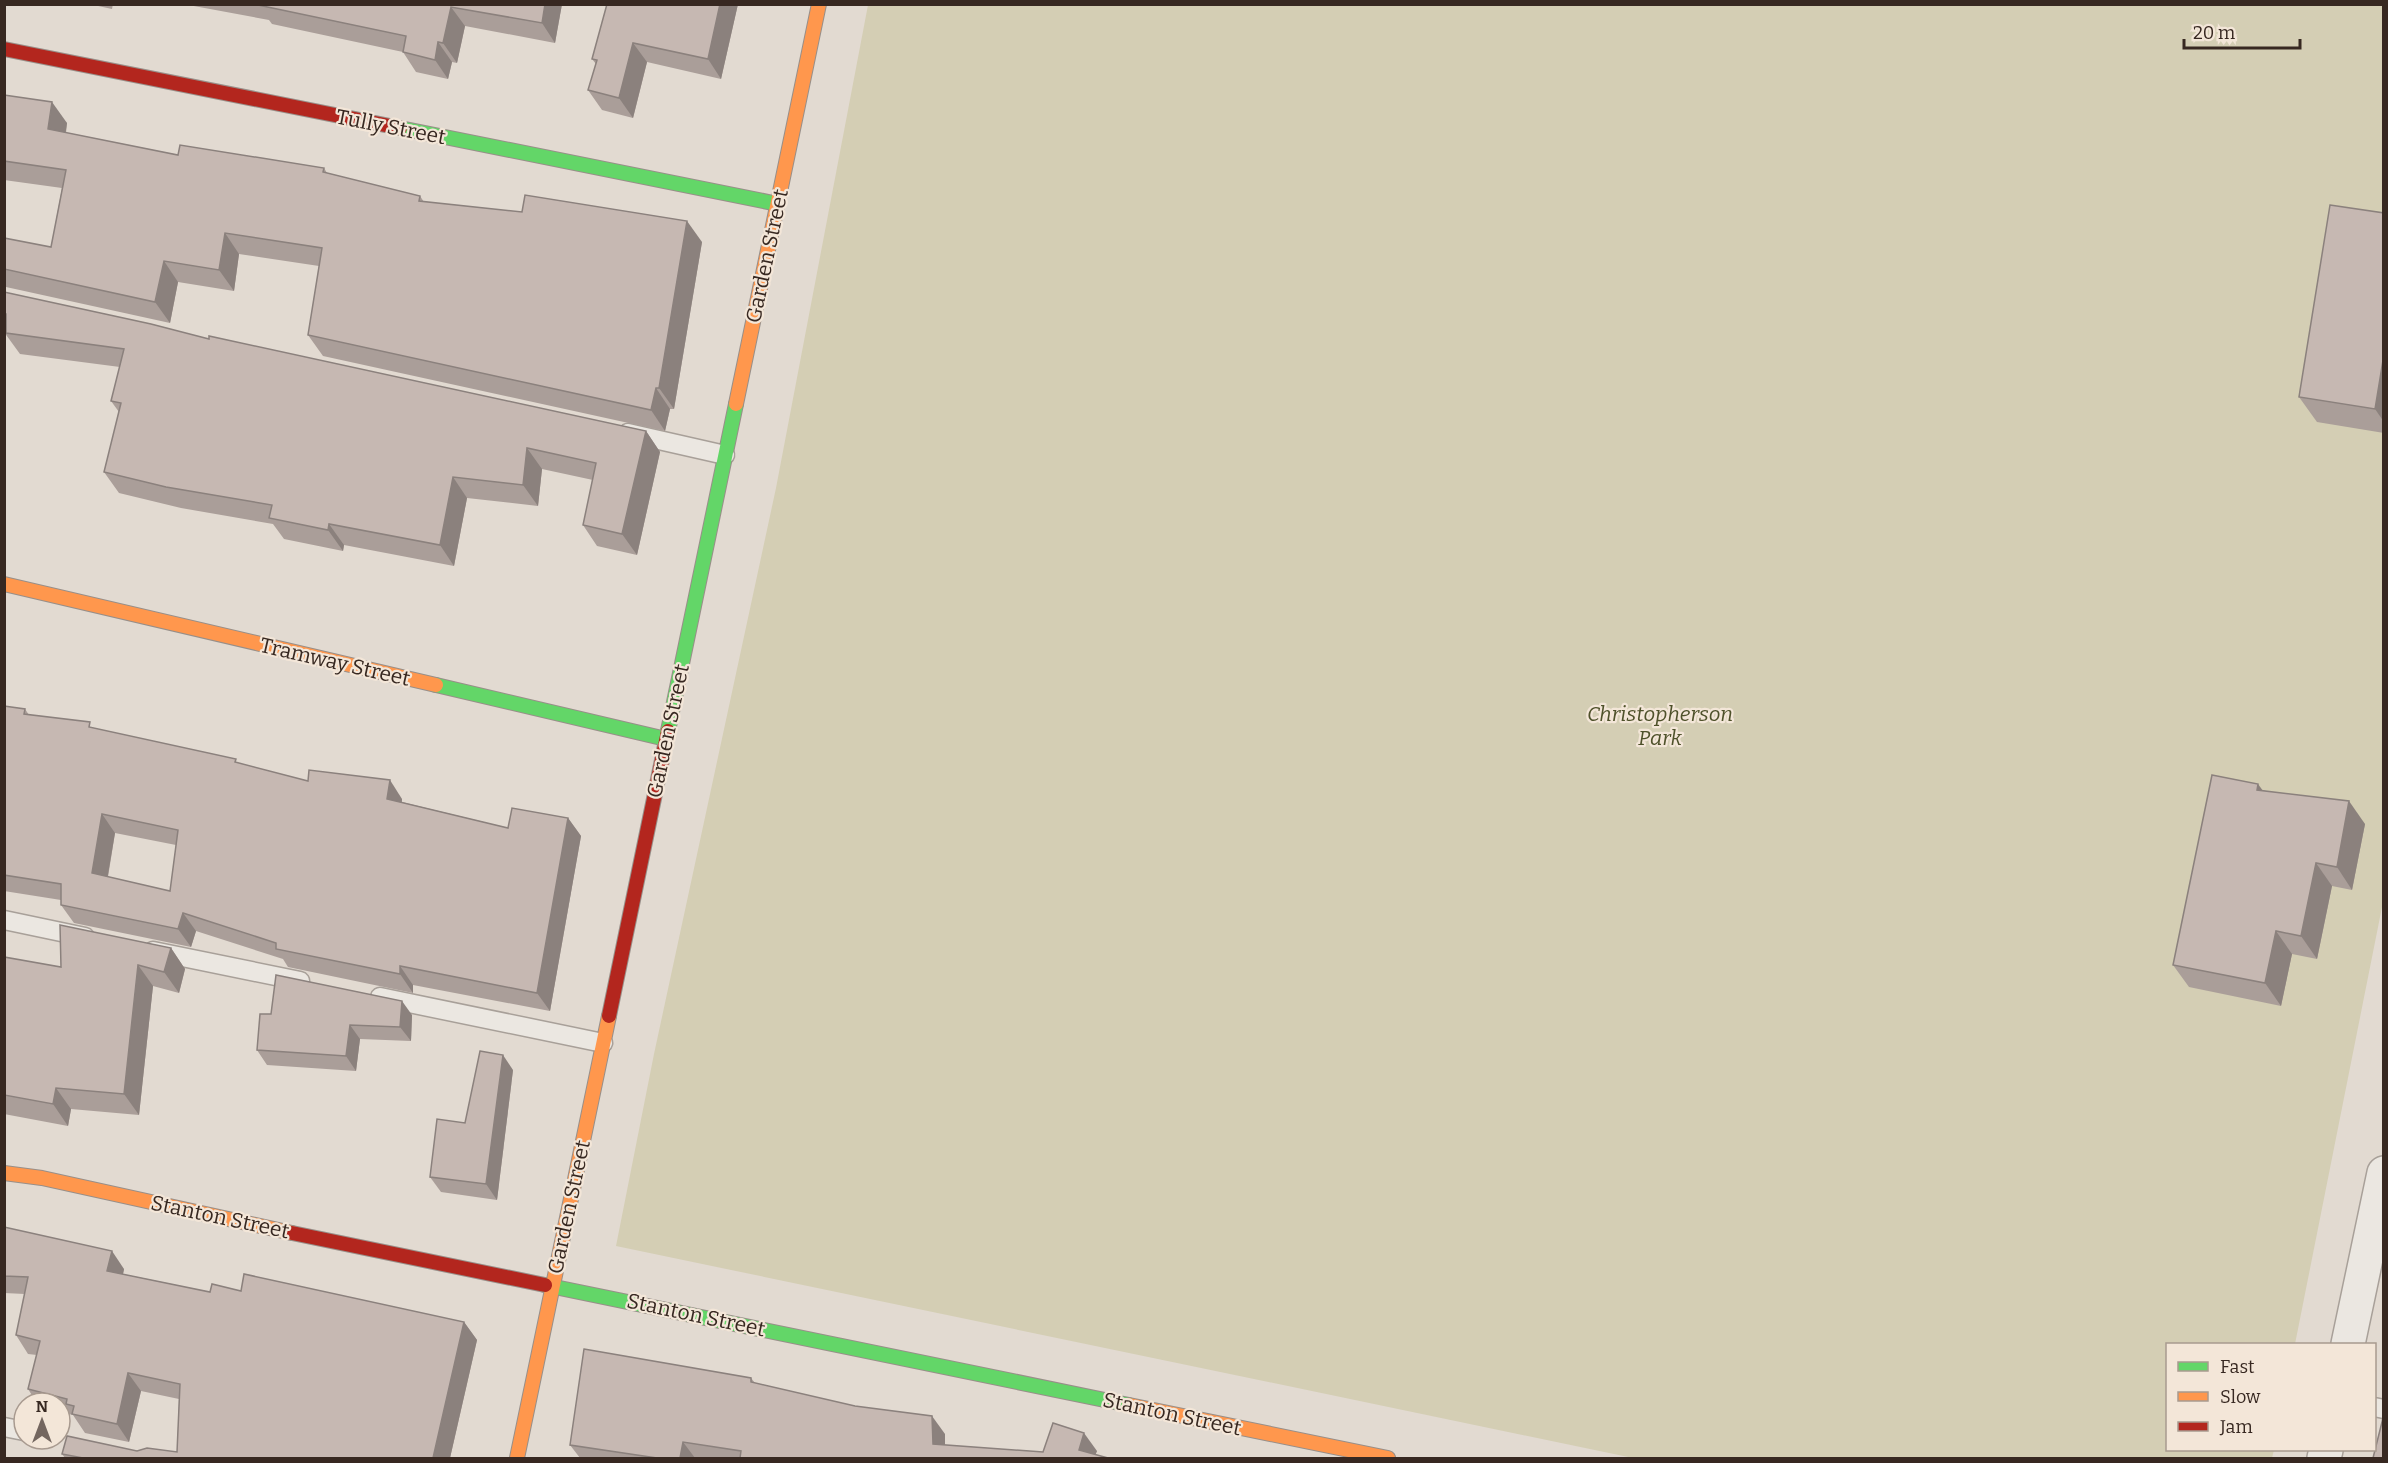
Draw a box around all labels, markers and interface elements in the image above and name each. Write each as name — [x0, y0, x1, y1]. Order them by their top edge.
scale bar — [2184, 12, 2300, 50]
text: 20 m — [2193, 22, 2235, 44]
street label: Tully Street — [334, 104, 448, 150]
street label: Garden Street — [740, 186, 794, 325]
street label: Tramway Street — [257, 632, 413, 692]
street label: Garden Street — [641, 661, 695, 800]
park label: Christopherson Park — [1587, 701, 1733, 751]
street label: Garden Street — [542, 1137, 596, 1276]
street label: Stanton Street — [148, 1190, 292, 1244]
street label: Stanton Street — [624, 1288, 768, 1342]
legend — [2166, 1343, 2376, 1451]
text: Fast — [2220, 1356, 2255, 1378]
text: Slow — [2220, 1386, 2261, 1408]
street label: Stanton Street — [1100, 1387, 1244, 1441]
north arrow — [12, 1391, 72, 1451]
text: N — [36, 1397, 48, 1416]
text: Jam — [2219, 1416, 2253, 1438]

